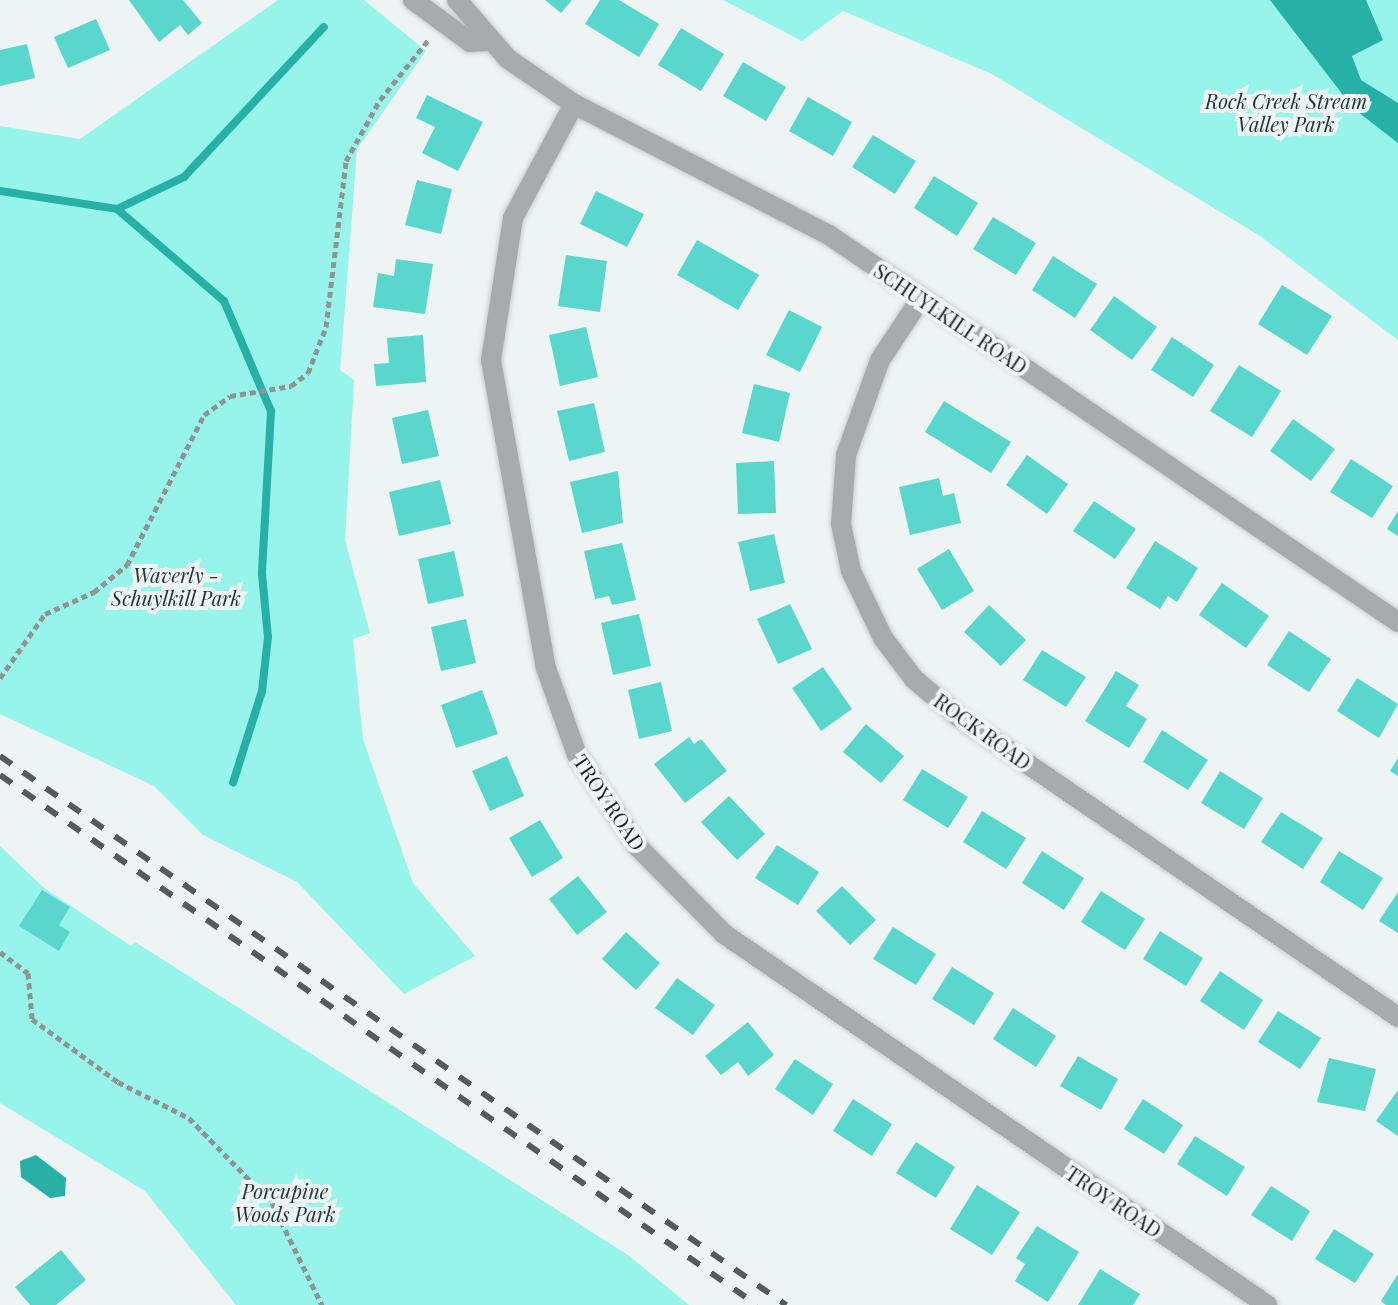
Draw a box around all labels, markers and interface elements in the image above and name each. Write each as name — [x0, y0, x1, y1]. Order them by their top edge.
park label: Rock Creek Stream Valley Park — [1205, 89, 1367, 136]
street label: SCHUYLKILL ROAD — [870, 258, 1032, 378]
park label: Waverly - Schuylkill Park — [111, 562, 241, 609]
street label: ROCK ROAD — [930, 688, 1036, 774]
street label: TROY ROAD — [569, 749, 651, 855]
street label: TROY ROAD — [1061, 1160, 1167, 1242]
park label: Porcupine Woods Park — [235, 1179, 335, 1226]

